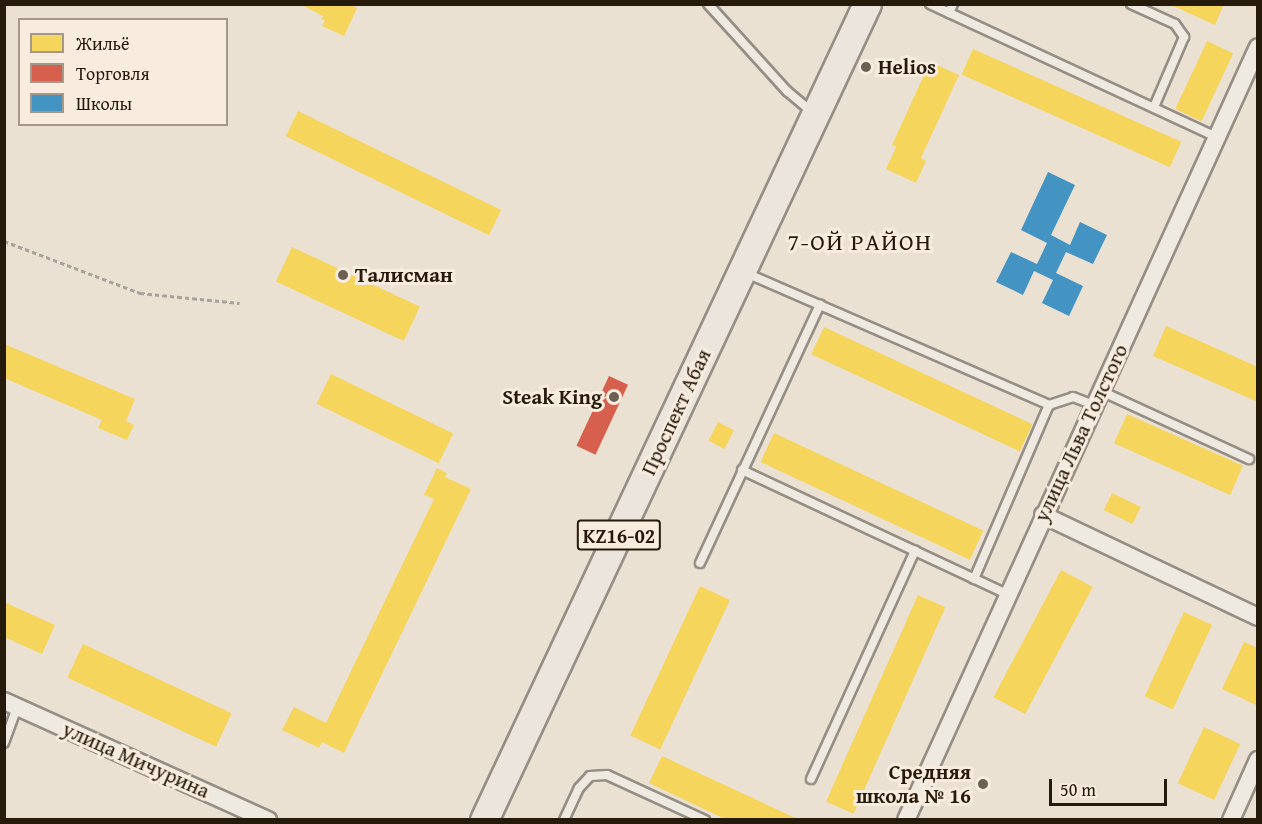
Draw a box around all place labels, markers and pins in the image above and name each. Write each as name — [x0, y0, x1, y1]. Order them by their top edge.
place label: Helios — [878, 54, 936, 80]
marker: Helios — [859, 60, 873, 74]
place label: Талисман — [355, 262, 453, 288]
marker: Талисман — [336, 268, 350, 282]
place label: Steak King — [502, 384, 602, 410]
marker: Steak King — [607, 390, 621, 404]
place label: Средняя школа № 16 — [856, 759, 971, 809]
marker: Средняя школа № 16 — [976, 777, 990, 791]

